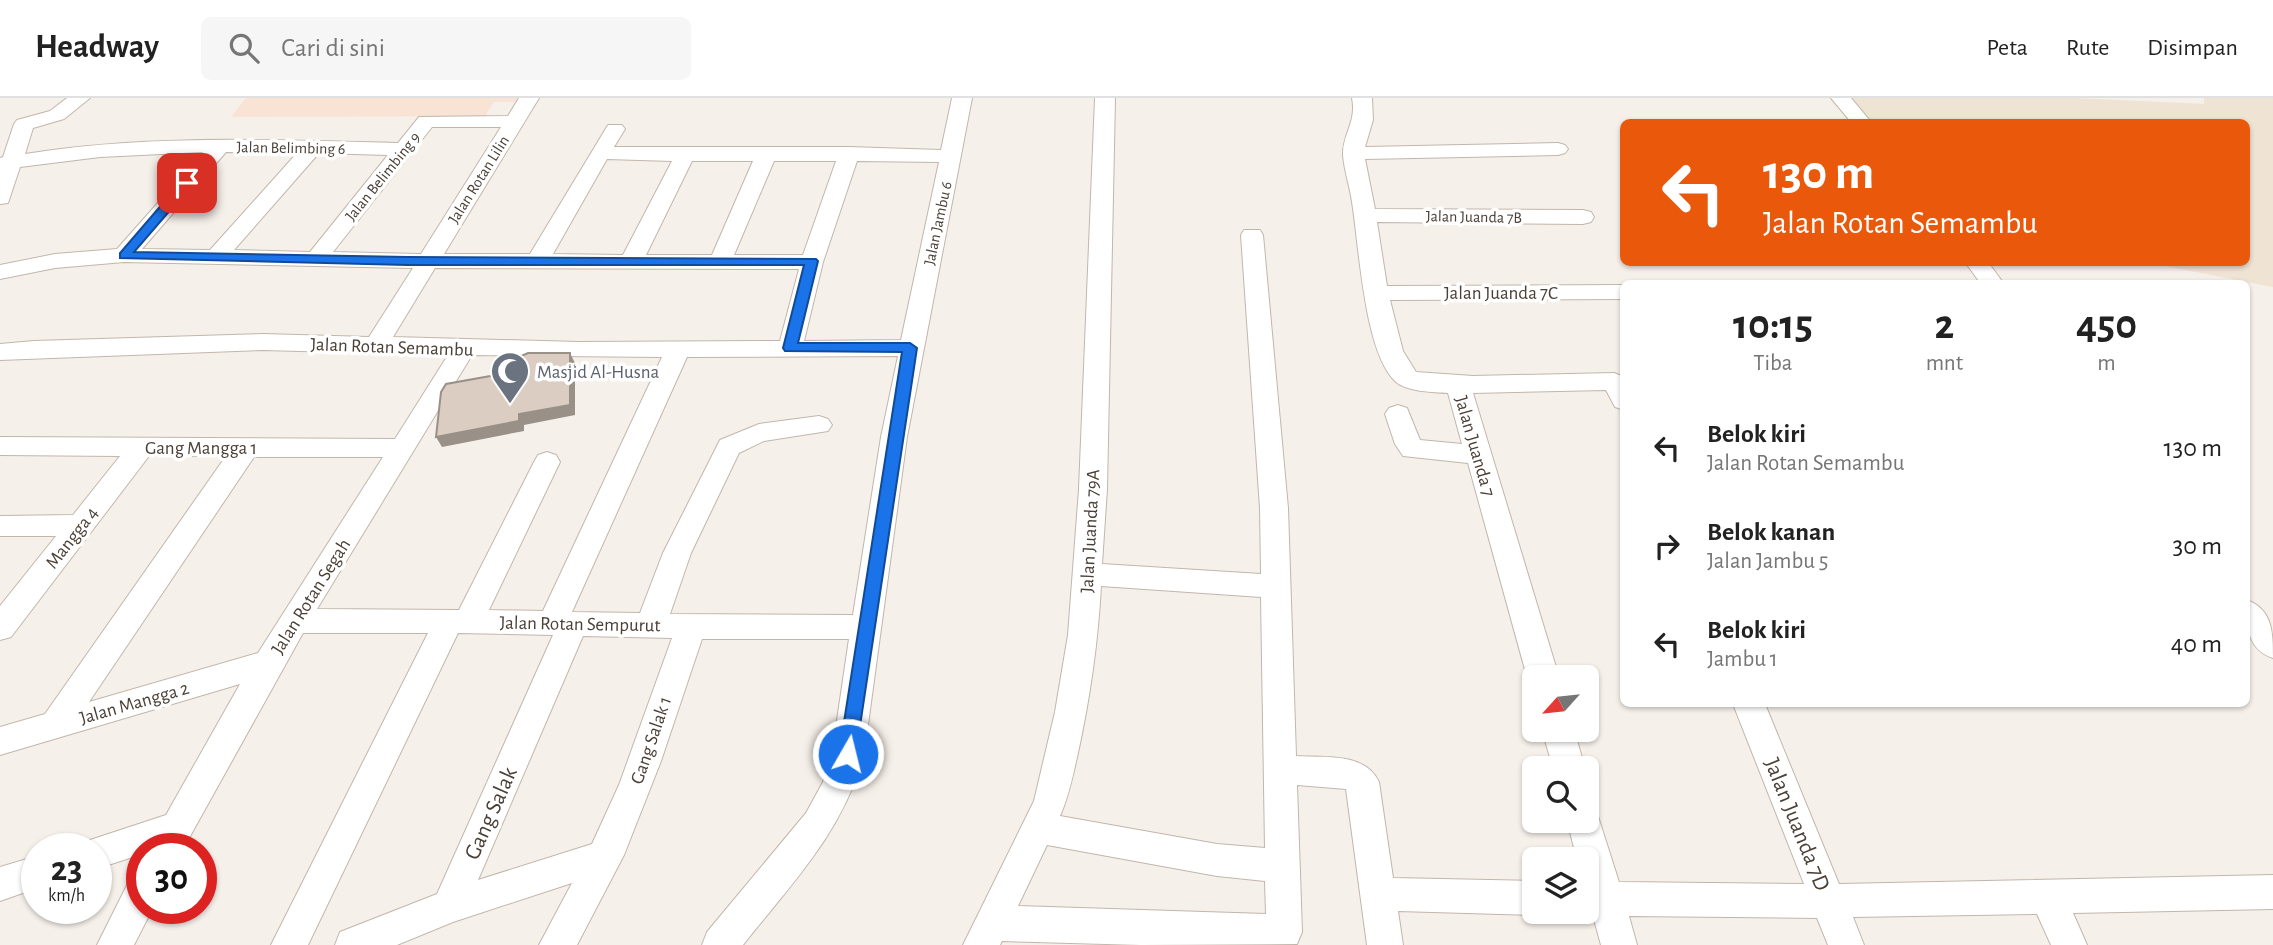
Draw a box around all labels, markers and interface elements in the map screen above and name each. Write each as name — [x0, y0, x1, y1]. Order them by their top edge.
search box — [201, 17, 691, 80]
icon: search — [225, 29, 263, 67]
text: Headway — [35, 31, 159, 64]
text: Cari di sini — [281, 35, 385, 61]
text: Peta — [1987, 36, 2028, 60]
text: Rute — [2066, 36, 2109, 60]
text: Disimpan — [2147, 36, 2238, 60]
street label: Jalan Belimbing 9 — [342, 129, 423, 224]
street label: Jalan Rotan Lilin — [446, 133, 512, 226]
street label: Jalan Belimbing 6 — [236, 139, 346, 157]
icon: left — [1648, 147, 1739, 238]
text: 130 m — [1763, 149, 1874, 198]
pin — [157, 153, 217, 213]
icon: arrive — [168, 164, 206, 202]
street label: Jalan Jambu 6 — [921, 180, 955, 267]
text: Jalan Rotan Semambu — [1763, 207, 2038, 239]
street label: Jalan Juanda 7B — [1426, 208, 1522, 226]
street label: Jalan Juanda 7C — [1444, 284, 1558, 303]
text: 10:15 — [1733, 304, 1813, 346]
text: 2 — [1934, 304, 1954, 346]
text: 450 — [2076, 304, 2137, 346]
street label: Jalan Rotan Semambu — [310, 335, 474, 360]
mosque icon: Masjid Al-Husna — [489, 350, 531, 405]
text: Tiba — [1753, 352, 1792, 375]
text: mnt — [1926, 352, 1963, 375]
text: m — [2097, 352, 2116, 375]
place label: Masjid Al-Husna — [537, 363, 659, 382]
street label: Jalan Juanda 7 — [1451, 394, 1498, 499]
text: Belok kiri — [1707, 421, 1806, 447]
icon: left — [1648, 429, 1686, 467]
text: 130 m — [2164, 435, 2222, 461]
street label: Gang Mangga 1 — [145, 439, 257, 458]
text: Jalan Rotan Semambu — [1707, 452, 1904, 475]
street label: Jalan Juanda 79A — [1078, 469, 1103, 593]
street label: Mangga 4 — [42, 504, 102, 572]
text: Belok kanan — [1707, 519, 1835, 545]
icon: right — [1648, 527, 1686, 565]
text: 30 m — [2172, 533, 2222, 559]
street label: Jalan Rotan Segah — [268, 536, 354, 658]
text: Jalan Jambu 5 — [1707, 550, 1828, 573]
street label: Jalan Rotan Sempurut — [499, 614, 661, 635]
text: Belok kiri — [1707, 617, 1806, 643]
icon: left — [1648, 625, 1686, 663]
text: 40 m — [2171, 631, 2222, 657]
text: Jambu 1 — [1707, 648, 1778, 671]
north arrow — [1522, 665, 1600, 742]
map controls — [1522, 665, 1599, 924]
street label: Jalan Mangga 2 — [78, 679, 191, 728]
street label: Gang Salak 1 — [628, 694, 675, 787]
position arrow — [811, 717, 885, 791]
street label: Jalan Juanda 7D — [1760, 755, 1834, 894]
button: search — [1522, 756, 1599, 833]
street label: Gang Salak — [461, 763, 522, 863]
speed limit sign: 30 — [126, 833, 217, 924]
button: layers — [1522, 847, 1599, 924]
text: 23 — [51, 852, 82, 887]
text: km/h — [48, 887, 85, 905]

